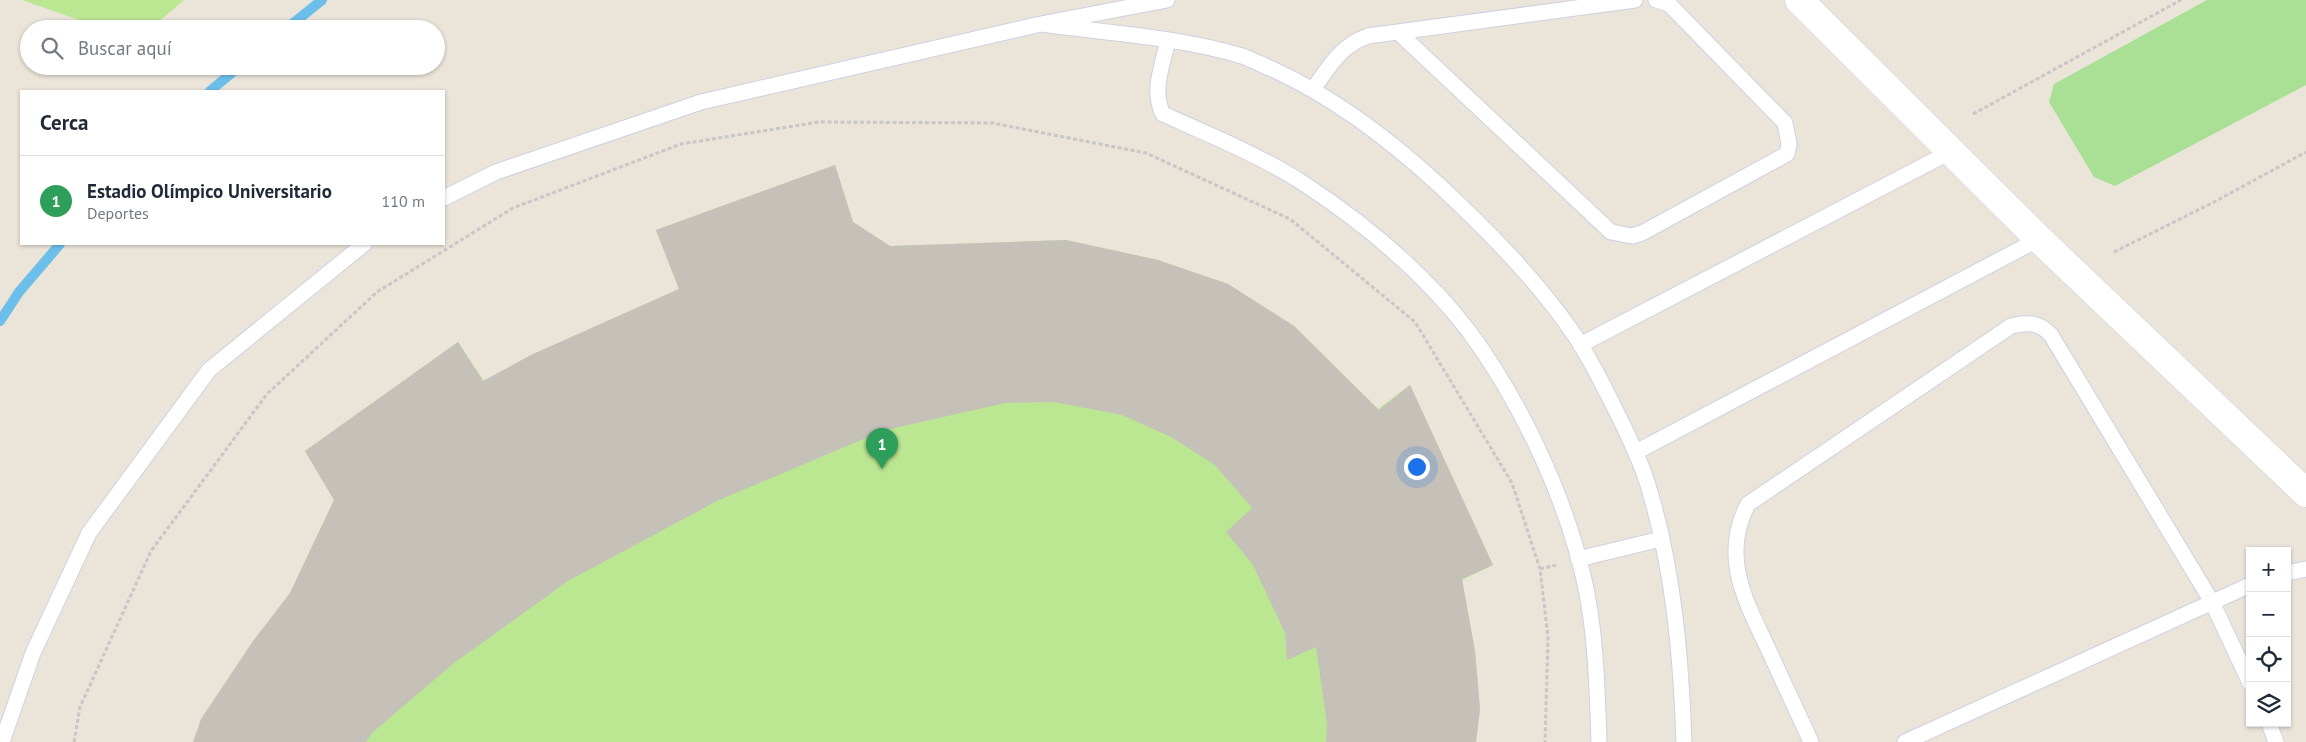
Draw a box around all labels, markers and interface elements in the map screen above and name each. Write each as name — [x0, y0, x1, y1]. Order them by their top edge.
search box — [20, 20, 445, 75]
icon: search — [38, 34, 66, 62]
text: Buscar aquí — [78, 36, 172, 60]
text: Cerca — [40, 109, 89, 136]
text: Estadio Olímpico Universitario — [87, 179, 332, 203]
text: 1 — [51, 191, 61, 211]
text: 110 m — [382, 191, 425, 211]
text: Deportes — [87, 203, 149, 223]
pin: 1 — [866, 428, 898, 469]
your location — [1404, 454, 1430, 480]
map controls — [2246, 547, 2291, 727]
button: + — [2246, 547, 2291, 592]
button: − — [2246, 592, 2291, 637]
button: locate — [2246, 637, 2291, 682]
button: layers — [2246, 682, 2291, 727]

